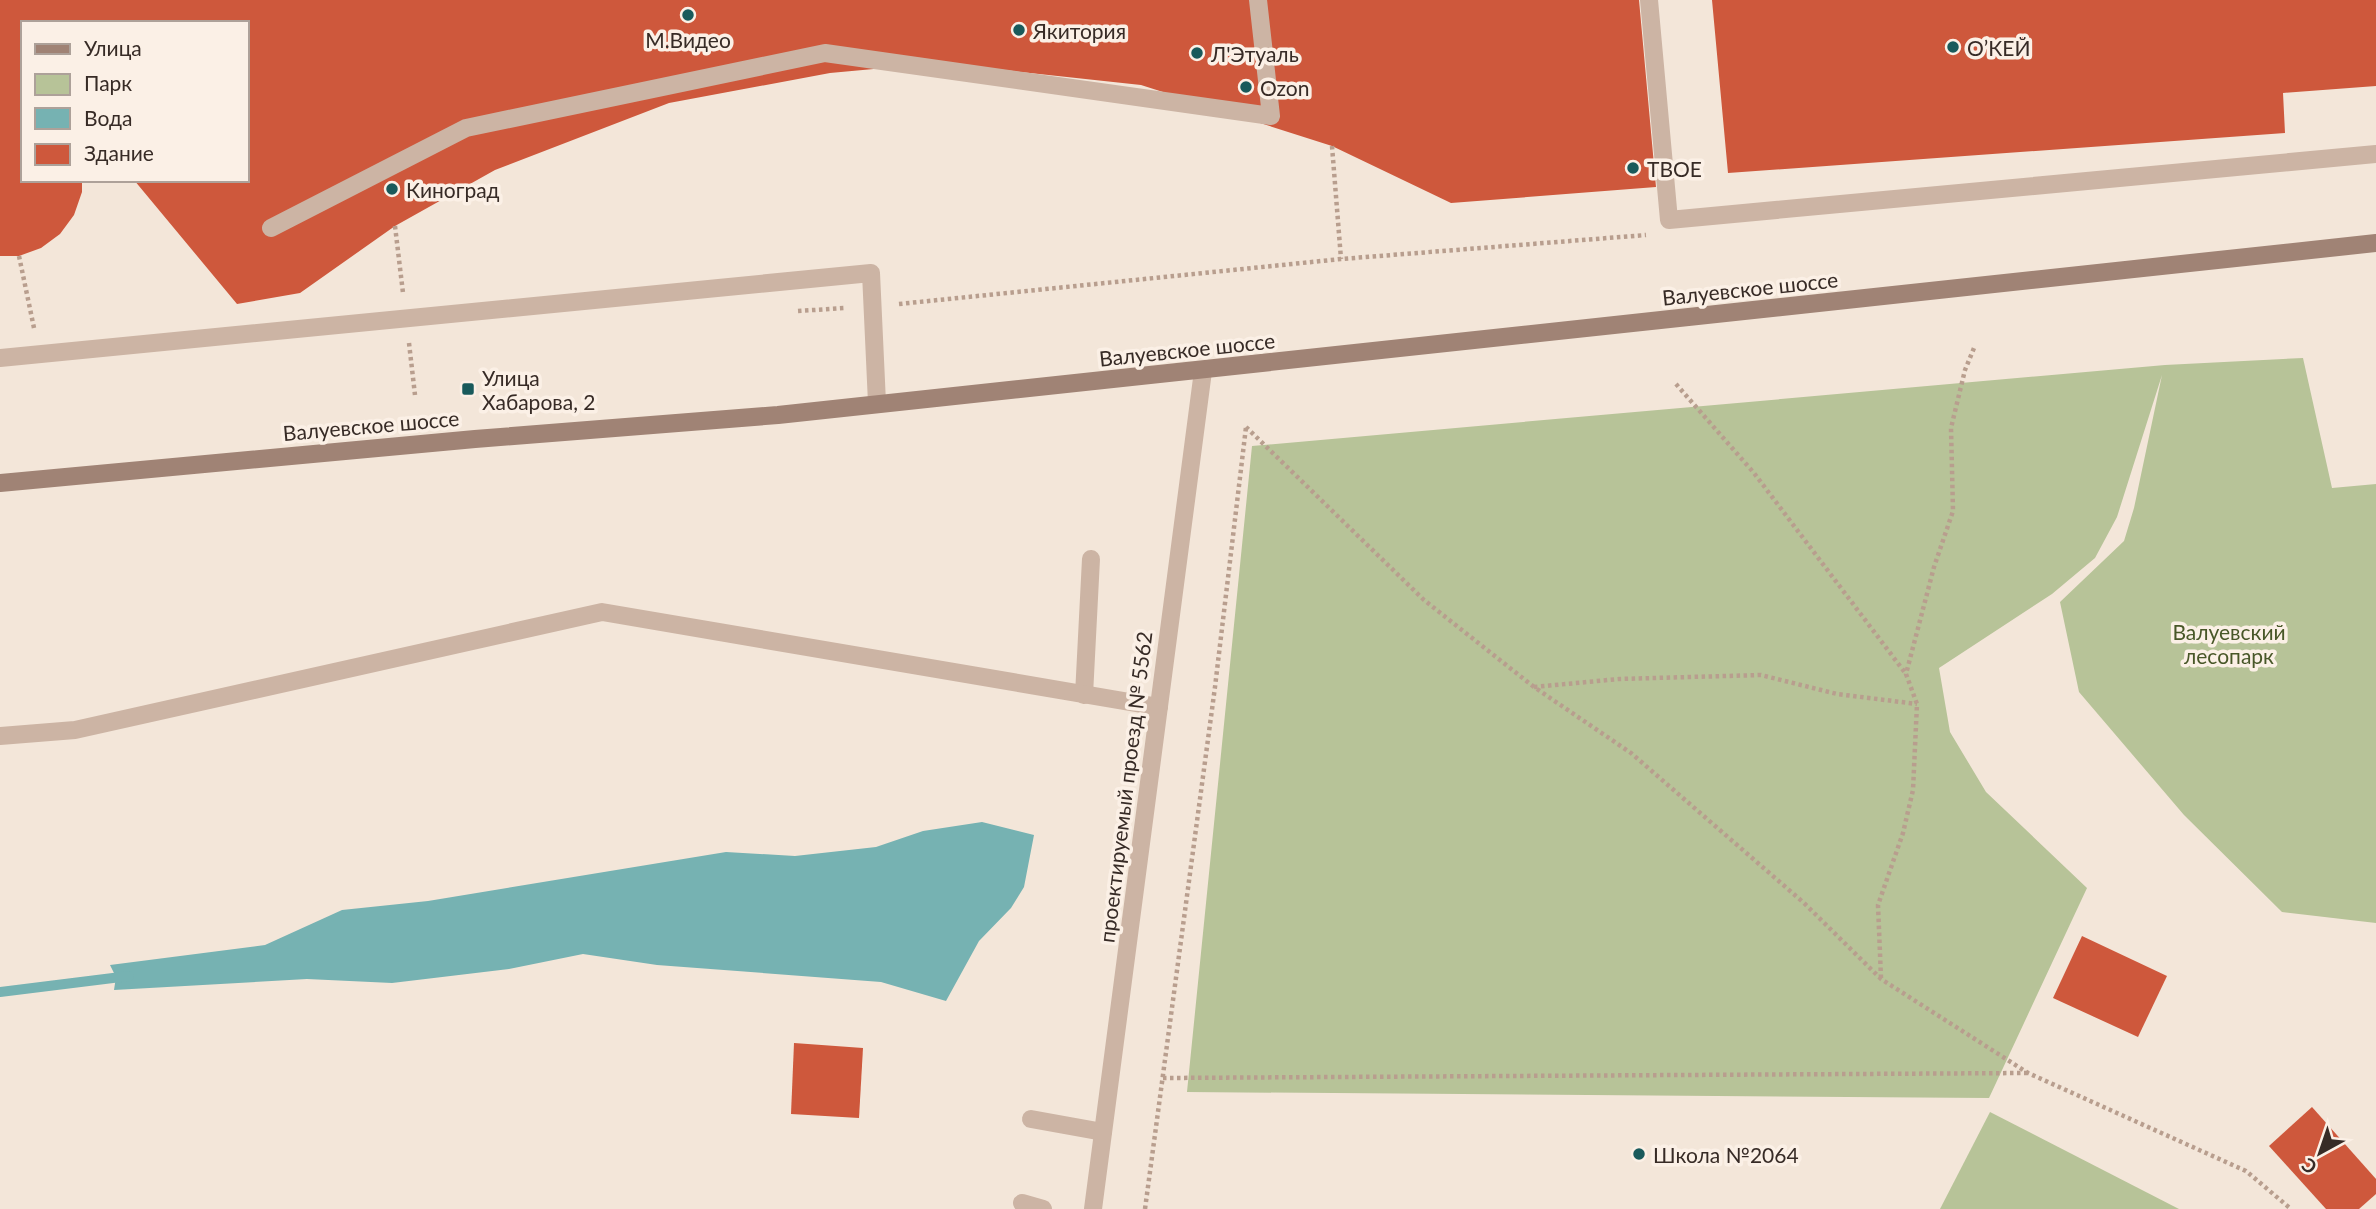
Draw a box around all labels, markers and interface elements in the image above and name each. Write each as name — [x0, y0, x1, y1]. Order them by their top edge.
marker: М.Видео — [680, 7, 696, 23]
place label: Якитория — [1032, 18, 1126, 43]
legend — [21, 21, 248, 182]
marker: Якитория — [1011, 22, 1027, 38]
place label: М.Видео — [645, 27, 731, 52]
text: Улица — [84, 35, 142, 60]
place label: О’КЕЙ — [1967, 35, 2031, 60]
marker: О’КЕЙ — [1945, 39, 1961, 55]
place label: Л'Этуаль — [1210, 41, 1299, 66]
marker: Л'Этуаль — [1189, 45, 1205, 61]
text: Парк — [84, 70, 132, 95]
place label: Ozon — [1260, 75, 1310, 100]
marker: Ozon — [1238, 79, 1254, 95]
text: Вода — [84, 105, 132, 130]
text: Здание — [84, 140, 154, 165]
place label: ТВОЕ — [1647, 156, 1702, 181]
marker: ТВОЕ — [1625, 160, 1641, 176]
place label: Киноград — [406, 177, 500, 202]
marker: Киноград — [384, 181, 400, 197]
street label: Валуевское шоссе — [1661, 266, 1839, 310]
street label: Валуевское шоссе — [1098, 327, 1276, 371]
place label: Улица Хабарова, 2 — [482, 365, 595, 414]
marker: Улица Хабарова, 2 — [460, 381, 476, 397]
street label: Валуевское шоссе — [282, 405, 460, 445]
park label: Валуевский лесопарк — [2172, 619, 2286, 668]
street label: проектируемый проезд № 5562 — [1093, 630, 1157, 944]
north arrow — [2285, 1118, 2355, 1188]
place label: Школа №2064 — [1653, 1142, 1799, 1167]
marker: Школа №2064 — [1631, 1146, 1647, 1162]
text: С — [2296, 1153, 2321, 1179]

